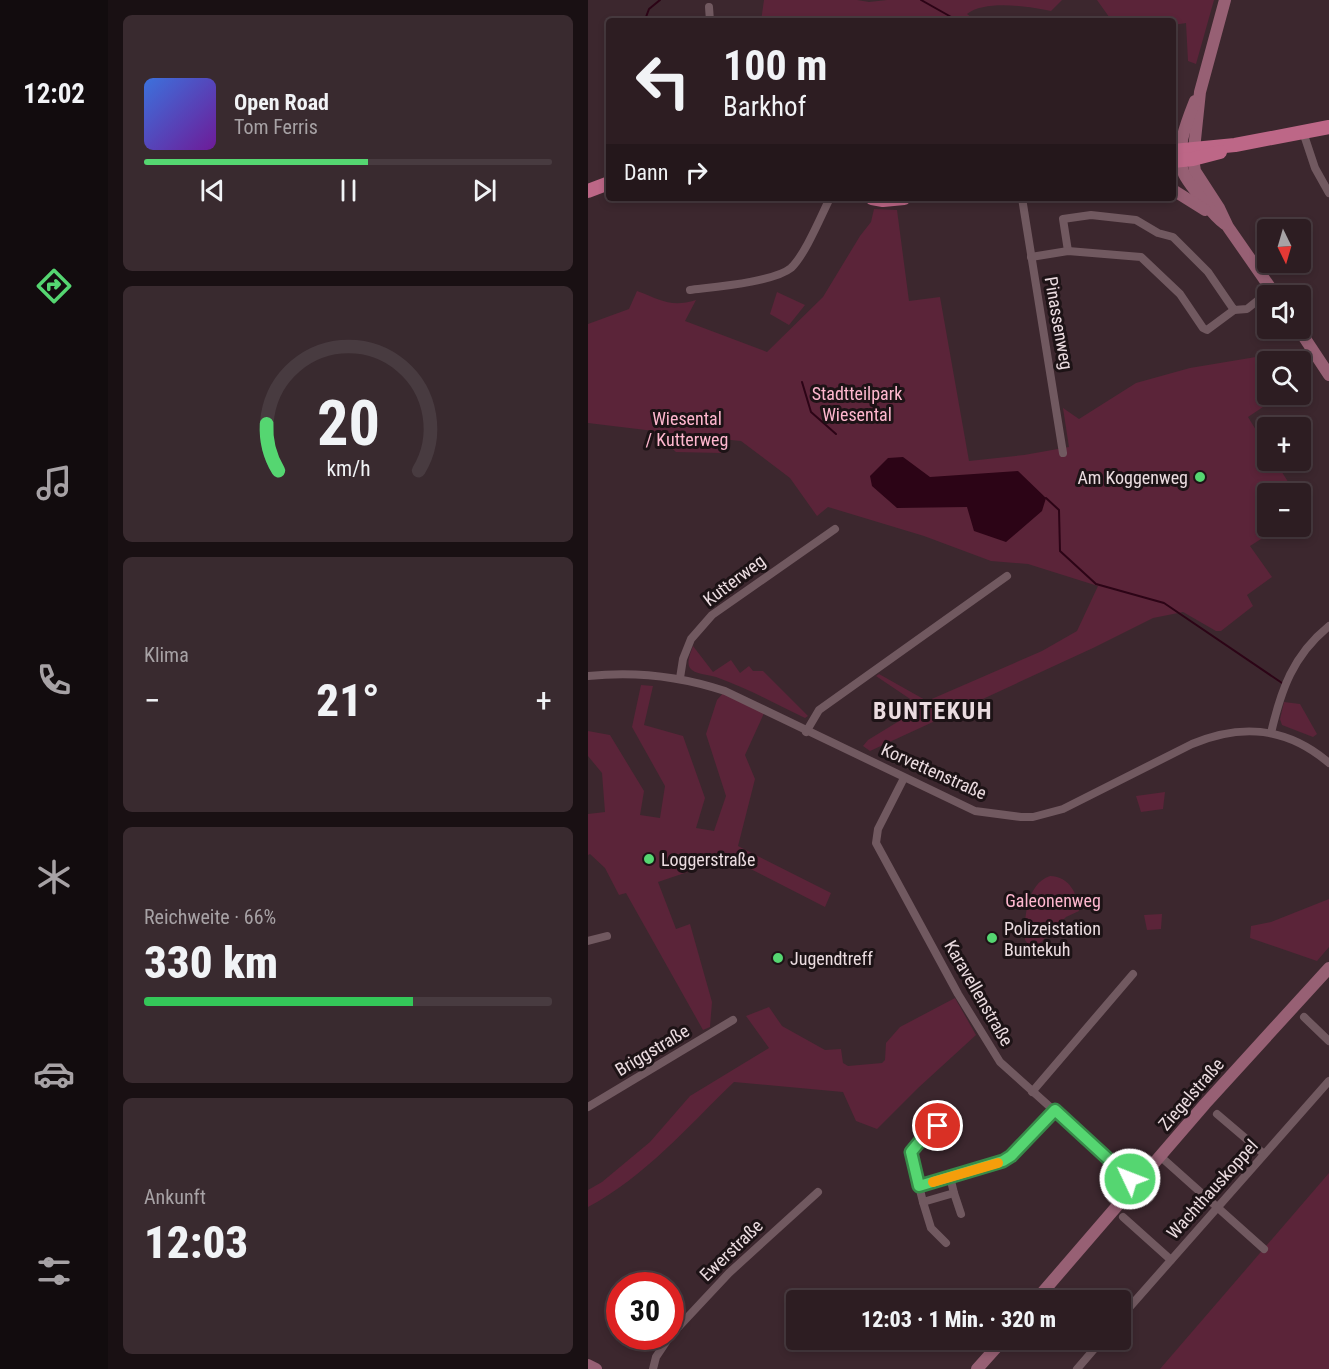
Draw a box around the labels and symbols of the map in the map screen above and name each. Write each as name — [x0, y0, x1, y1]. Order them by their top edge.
north arrow — [1257, 219, 1311, 273]
street label: Pinassenweg — [1040, 275, 1078, 371]
park label: Stadtteilpark Wiesental — [812, 383, 902, 425]
park label: Wiesental / Kutterweg — [646, 408, 728, 450]
place label: Am Koggenweg — [1077, 467, 1188, 488]
marker: Am Koggenweg — [1193, 470, 1207, 484]
street label: Kutterweg — [699, 550, 769, 610]
district label: BUNTEKUH — [873, 697, 993, 725]
street label: Korvettenstraße — [878, 738, 990, 804]
place label: Loggerstraße — [661, 849, 755, 870]
marker: Loggerstraße — [642, 852, 656, 866]
park label: Galeonenweg — [1005, 890, 1101, 911]
place label: Polizeistation Buntekuh — [1004, 918, 1101, 960]
marker: Polizeistation Buntekuh — [985, 931, 999, 945]
street label: Karavellenstraße — [940, 936, 1018, 1050]
place label: Jugendtreff — [790, 948, 873, 969]
marker: Jugendtreff — [771, 951, 785, 965]
street label: Briggstraße — [611, 1020, 693, 1080]
street label: Ziegelstraße — [1154, 1054, 1228, 1134]
pin — [912, 1100, 963, 1151]
street label: Wachthauskoppel — [1162, 1135, 1262, 1243]
position arrow — [1098, 1147, 1162, 1211]
street label: Ewerstraße — [695, 1215, 767, 1285]
speed limit sign: 30 — [606, 1272, 684, 1350]

